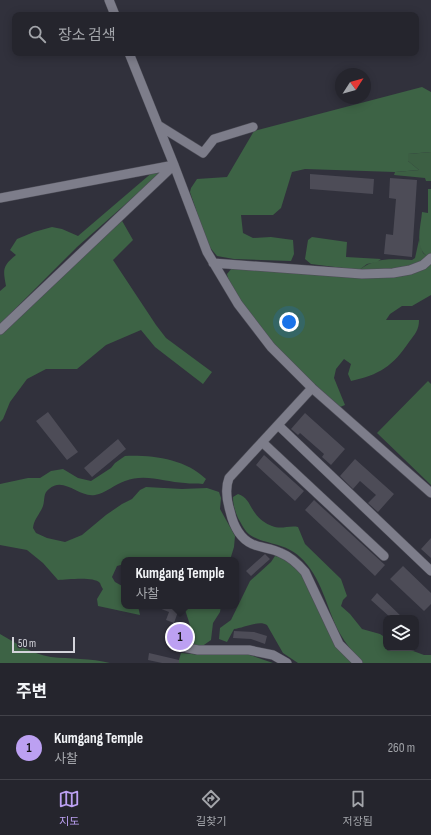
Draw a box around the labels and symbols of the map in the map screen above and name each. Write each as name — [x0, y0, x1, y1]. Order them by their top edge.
north arrow — [335, 68, 371, 104]
your location — [279, 312, 299, 332]
pin: 1 — [167, 622, 193, 652]
scale bar — [12, 635, 75, 654]

